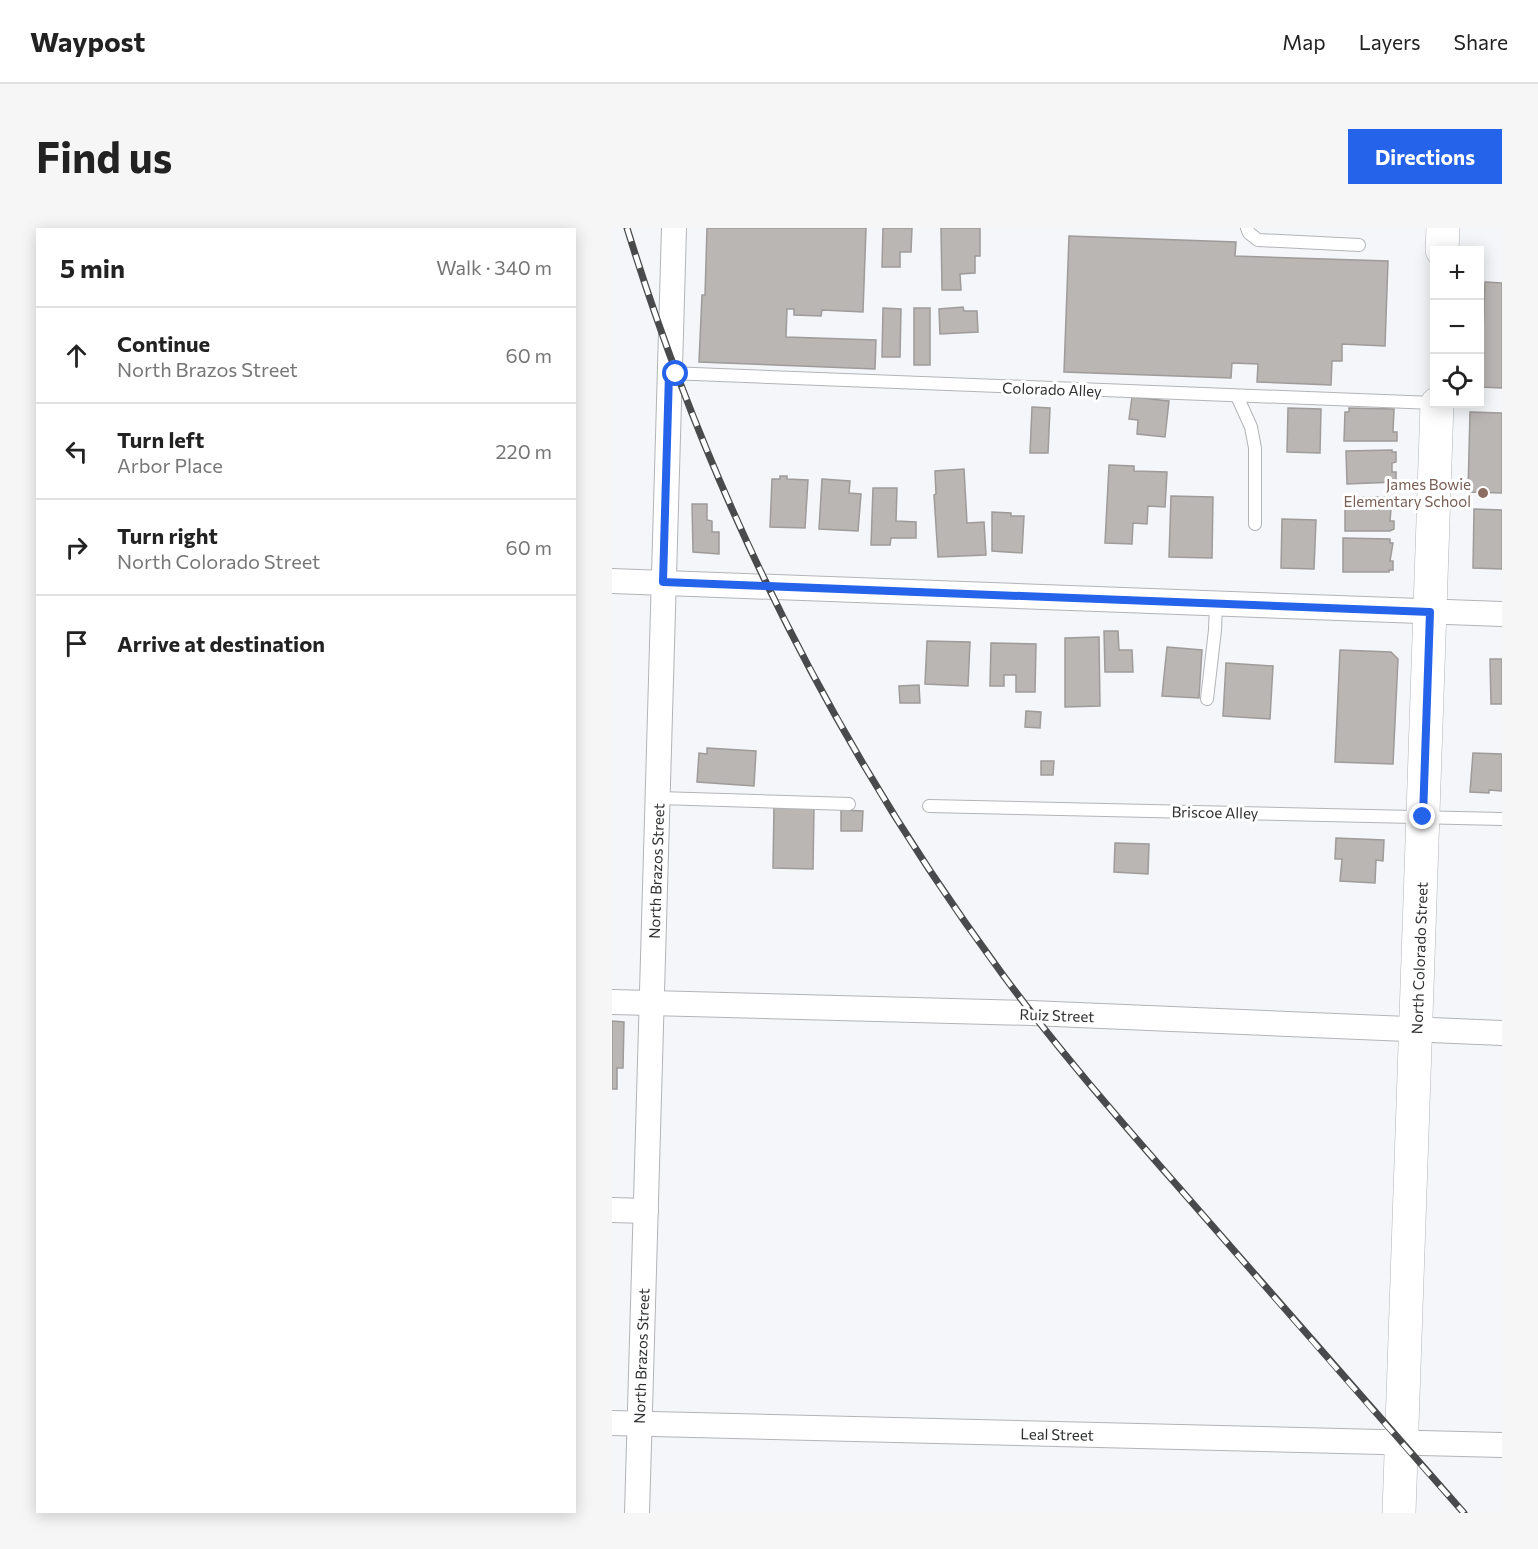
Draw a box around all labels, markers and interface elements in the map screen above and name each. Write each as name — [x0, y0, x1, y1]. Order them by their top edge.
text: Waypost — [30, 24, 145, 58]
text: Map — [1282, 29, 1326, 54]
text: Layers — [1359, 29, 1421, 54]
text: Share — [1454, 29, 1508, 54]
button: Directions — [1348, 129, 1502, 184]
text: Find us — [36, 130, 172, 182]
map controls — [1430, 246, 1484, 408]
button: + — [1430, 246, 1484, 300]
text: 5 min — [60, 252, 125, 283]
text: Walk · 340 m — [436, 255, 552, 279]
button: − — [1430, 300, 1484, 354]
text: Continue — [117, 330, 210, 357]
icon: ahead — [60, 339, 93, 372]
text: 60 m — [506, 343, 552, 367]
button: locate — [1430, 354, 1484, 408]
text: North Brazos Street — [117, 357, 298, 381]
route start — [662, 360, 688, 386]
street label: Colorado Alley — [1002, 378, 1102, 400]
text: Turn left — [117, 426, 204, 453]
icon: left — [60, 435, 93, 468]
text: 220 m — [496, 439, 552, 463]
text: Arbor Place — [117, 453, 223, 477]
place label: James Bowie Elementary School — [1344, 475, 1471, 510]
marker: James Bowie Elementary School — [1476, 486, 1490, 500]
text: Turn right — [117, 522, 218, 549]
icon: right — [60, 531, 93, 564]
text: 60 m — [506, 535, 552, 559]
text: North Colorado Street — [117, 549, 320, 573]
icon: arrive — [60, 627, 93, 660]
text: Arrive at destination — [117, 630, 325, 657]
street label: Briscoe Alley — [1171, 802, 1259, 822]
street label: North Brazos Street — [645, 803, 667, 939]
route end — [1409, 803, 1435, 829]
street label: North Colorado Street — [1407, 881, 1431, 1035]
street label: Ruiz Street — [1019, 1005, 1095, 1025]
street label: North Brazos Street — [630, 1288, 652, 1424]
street label: Leal Street — [1020, 1424, 1094, 1444]

